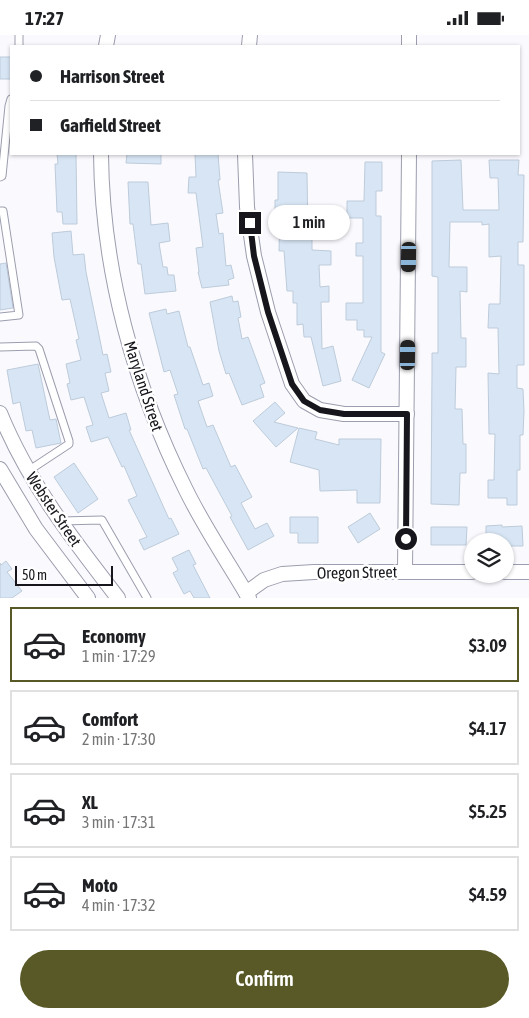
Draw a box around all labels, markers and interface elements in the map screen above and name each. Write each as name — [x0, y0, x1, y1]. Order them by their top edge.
text: 17:27 — [25, 7, 64, 29]
text: Harrison Street — [60, 65, 165, 87]
text: Garfield Street — [60, 114, 161, 136]
callout: 1 min — [268, 205, 350, 241]
route end — [239, 212, 261, 234]
text: 1 min — [293, 213, 325, 231]
car — [401, 242, 416, 272]
street label: Maryland Street — [120, 339, 167, 434]
car — [400, 340, 415, 370]
street label: Webster Street — [23, 469, 86, 550]
route start — [395, 528, 417, 550]
map controls — [464, 533, 514, 583]
button: layers — [464, 533, 514, 583]
street label: Oregon Street — [317, 562, 398, 583]
scale bar — [15, 563, 112, 586]
text: 50 m — [22, 567, 47, 583]
icon: car — [22, 622, 67, 667]
text: Economy — [82, 625, 146, 647]
text: $3.09 — [469, 634, 507, 656]
text: 1 min · 17:29 — [82, 647, 155, 665]
icon: car — [22, 705, 67, 750]
text: Comfort — [82, 708, 138, 730]
text: $4.17 — [469, 717, 507, 739]
text: 2 min · 17:30 — [82, 730, 155, 748]
icon: car — [22, 788, 67, 833]
text: XL — [82, 791, 98, 813]
text: $5.25 — [469, 800, 507, 822]
text: 3 min · 17:31 — [82, 813, 155, 831]
icon: car — [22, 871, 67, 916]
text: Moto — [82, 874, 118, 896]
text: $4.59 — [469, 883, 507, 905]
text: 4 min · 17:32 — [82, 896, 155, 914]
button: Confirm — [20, 950, 509, 1008]

